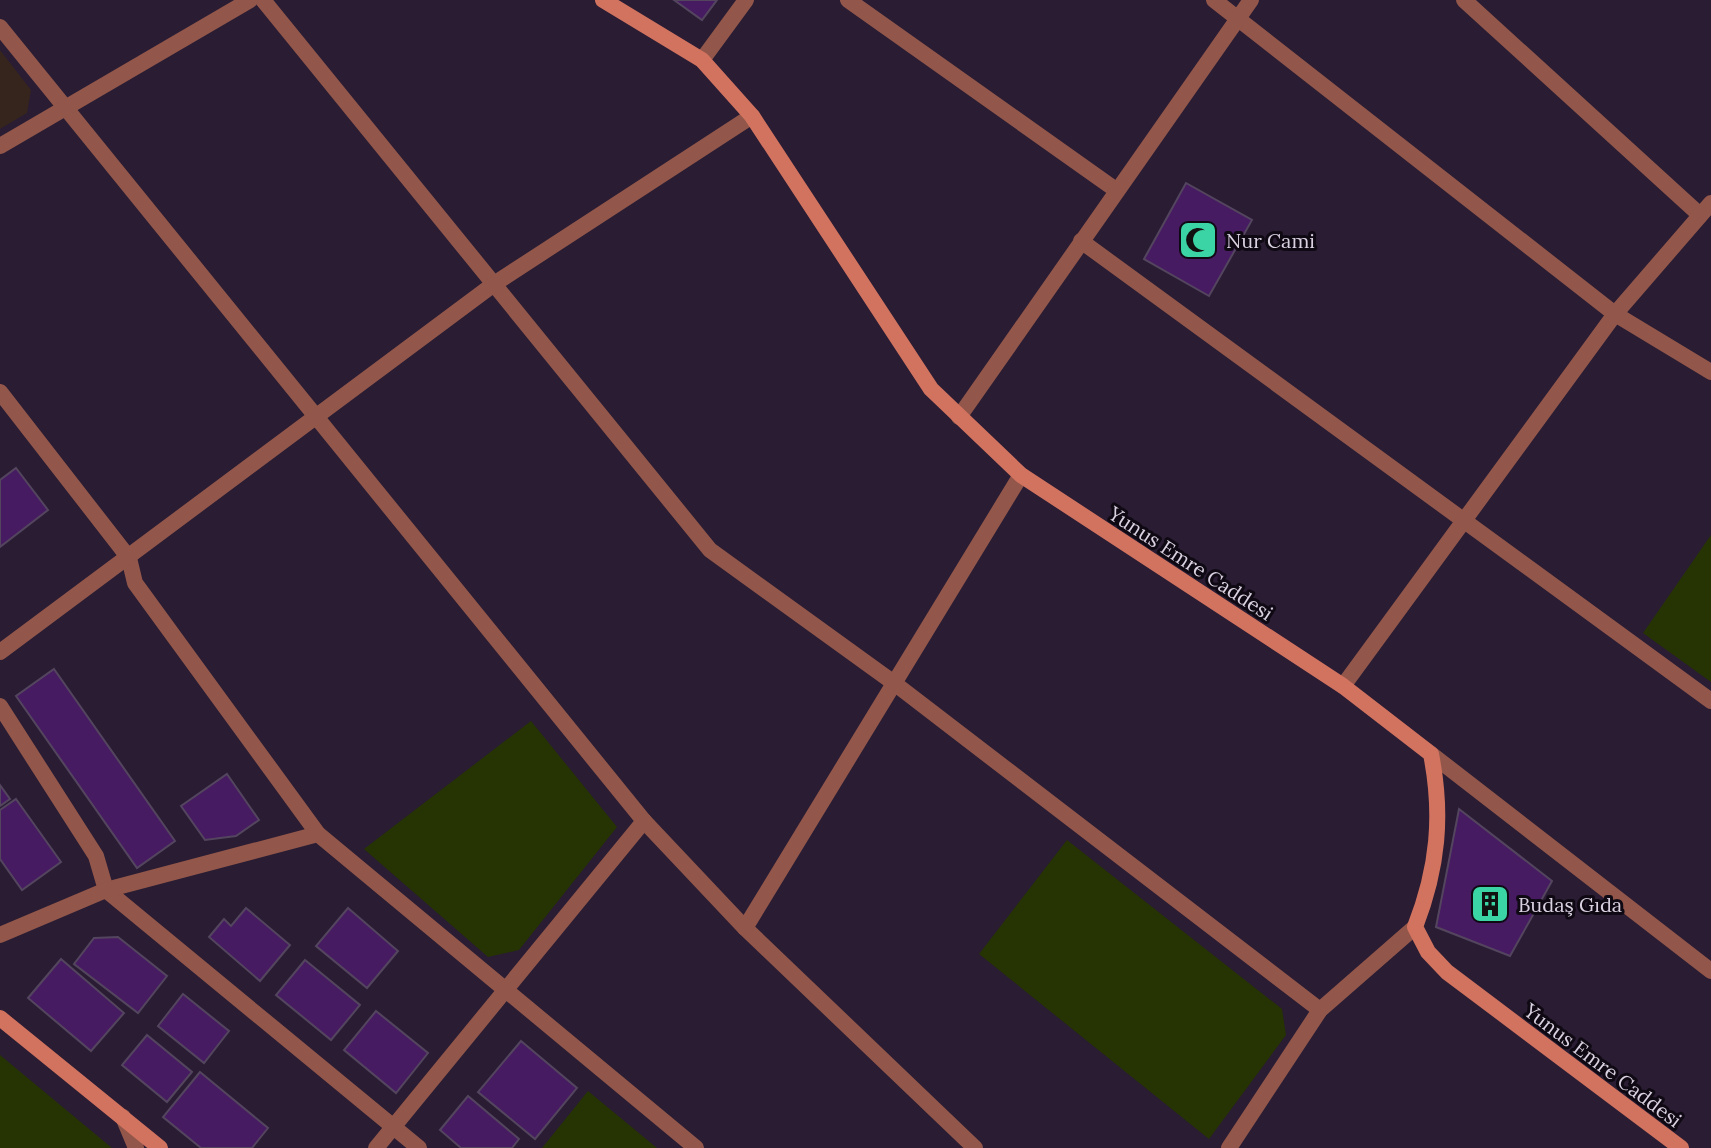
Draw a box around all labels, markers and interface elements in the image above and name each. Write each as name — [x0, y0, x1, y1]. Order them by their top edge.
mosque icon: Nur Cami — [1177, 219, 1219, 261]
place label: Nur Cami — [1226, 228, 1315, 253]
street label: Yunus Emre Caddesi — [1103, 500, 1278, 626]
building icon: Budaş Gıda — [1469, 883, 1511, 925]
place label: Budaş Gıda — [1518, 892, 1622, 917]
street label: Yunus Emre Caddesi — [1518, 997, 1687, 1132]

